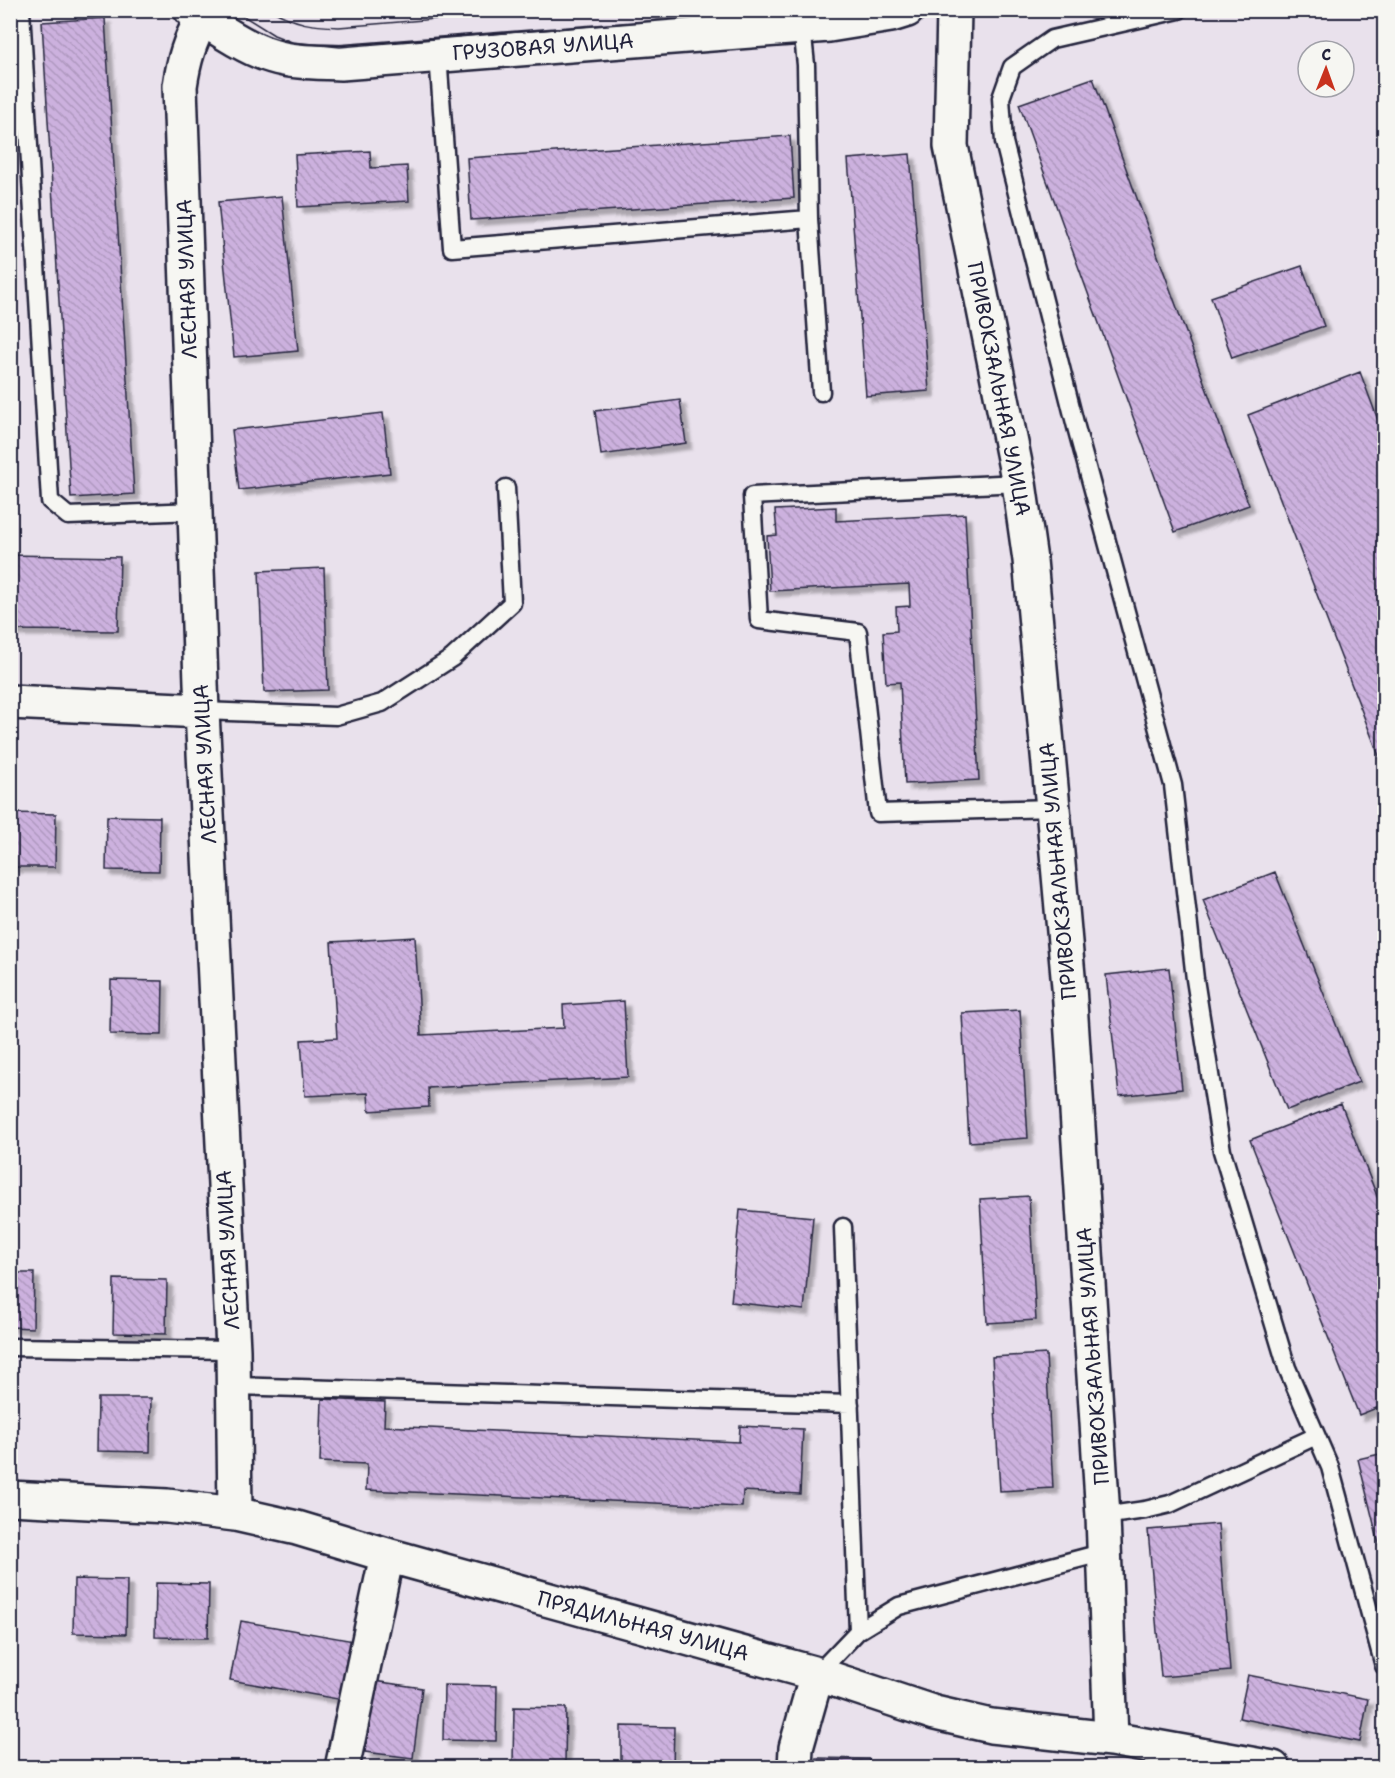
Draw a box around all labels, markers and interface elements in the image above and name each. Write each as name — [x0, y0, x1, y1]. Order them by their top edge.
street label: ГРУЗОВАЯ УЛИЦА — [451, 27, 635, 67]
north arrow — [1296, 39, 1356, 99]
text: С — [1321, 44, 1332, 65]
street label: ЛЕСНАЯ УЛИЦА — [170, 199, 204, 359]
street label: ПРИВОКЗАЛЬНАЯ УЛИЦА — [961, 260, 1037, 518]
street label: ЛЕСНАЯ УЛИЦА — [187, 683, 223, 845]
street label: ПРИВОКЗАЛЬНАЯ УЛИЦА — [1033, 741, 1083, 1001]
street label: ЛЕСНАЯ УЛИЦА — [210, 1169, 246, 1331]
street label: ПРИВОКЗАЛЬНАЯ УЛИЦА — [1070, 1226, 1116, 1486]
street label: ПРЯДИЛЬНАЯ УЛИЦА — [534, 1584, 752, 1668]

